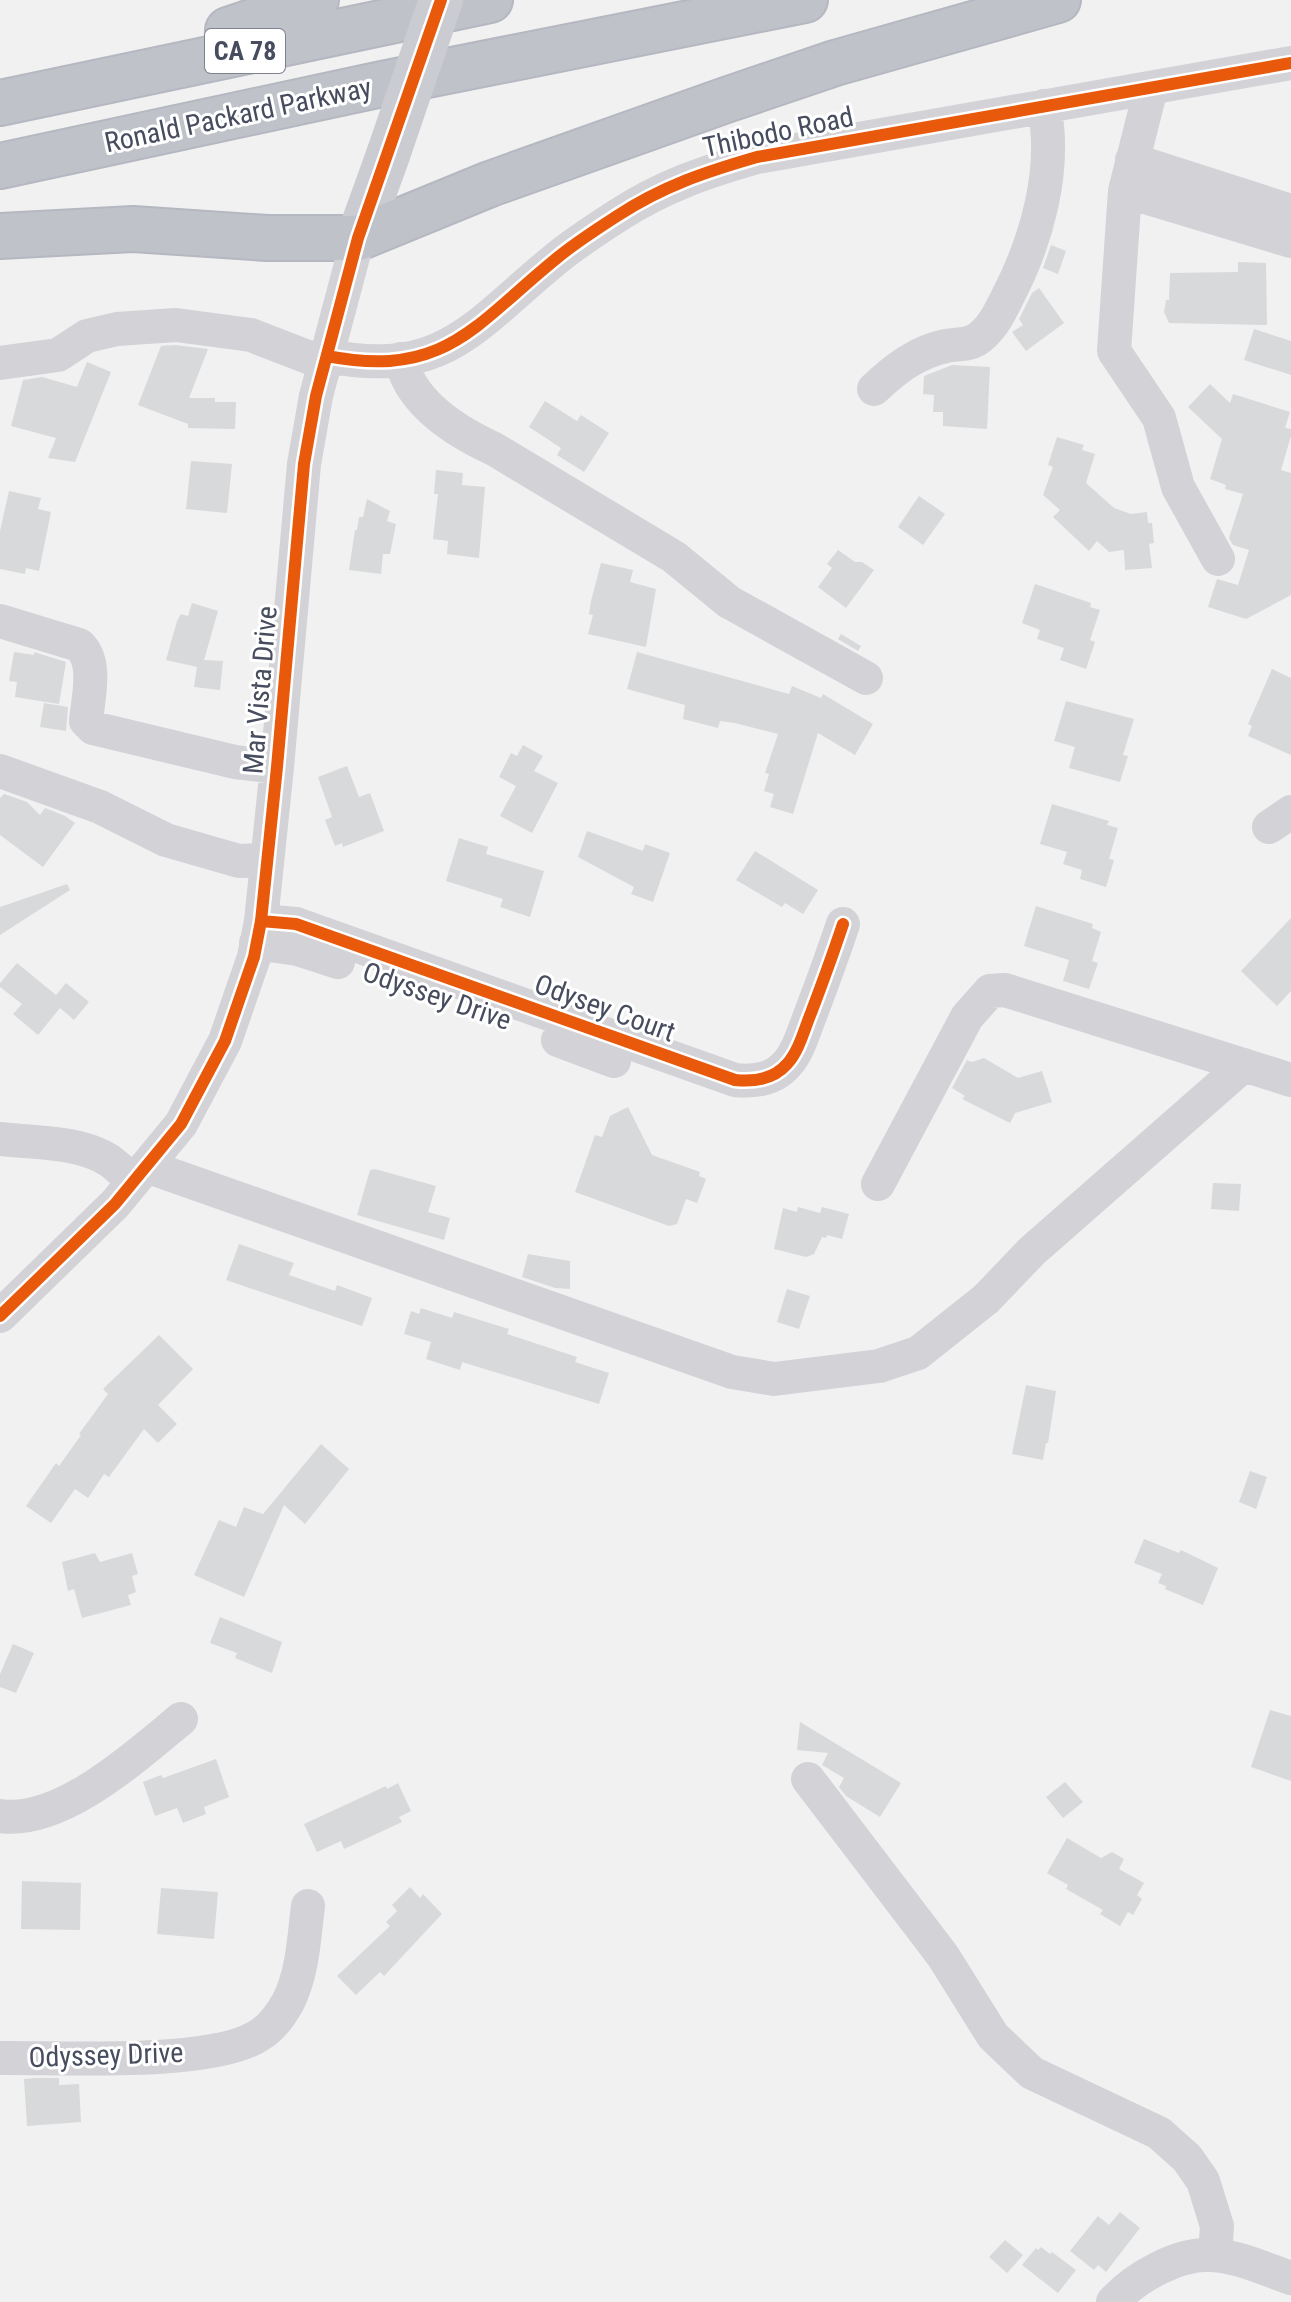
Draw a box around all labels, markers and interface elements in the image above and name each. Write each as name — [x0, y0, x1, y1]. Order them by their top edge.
road number: CA 78 — [205, 29, 285, 73]
street label: Ronald Packard Parkway — [102, 71, 375, 159]
street label: Thibodo Road — [700, 100, 856, 164]
street label: Mar Vista Drive — [236, 605, 284, 775]
street label: Odyssey Drive — [358, 955, 516, 1037]
street label: Odysey Court — [530, 967, 680, 1049]
street label: Odyssey Drive — [28, 2036, 184, 2074]

